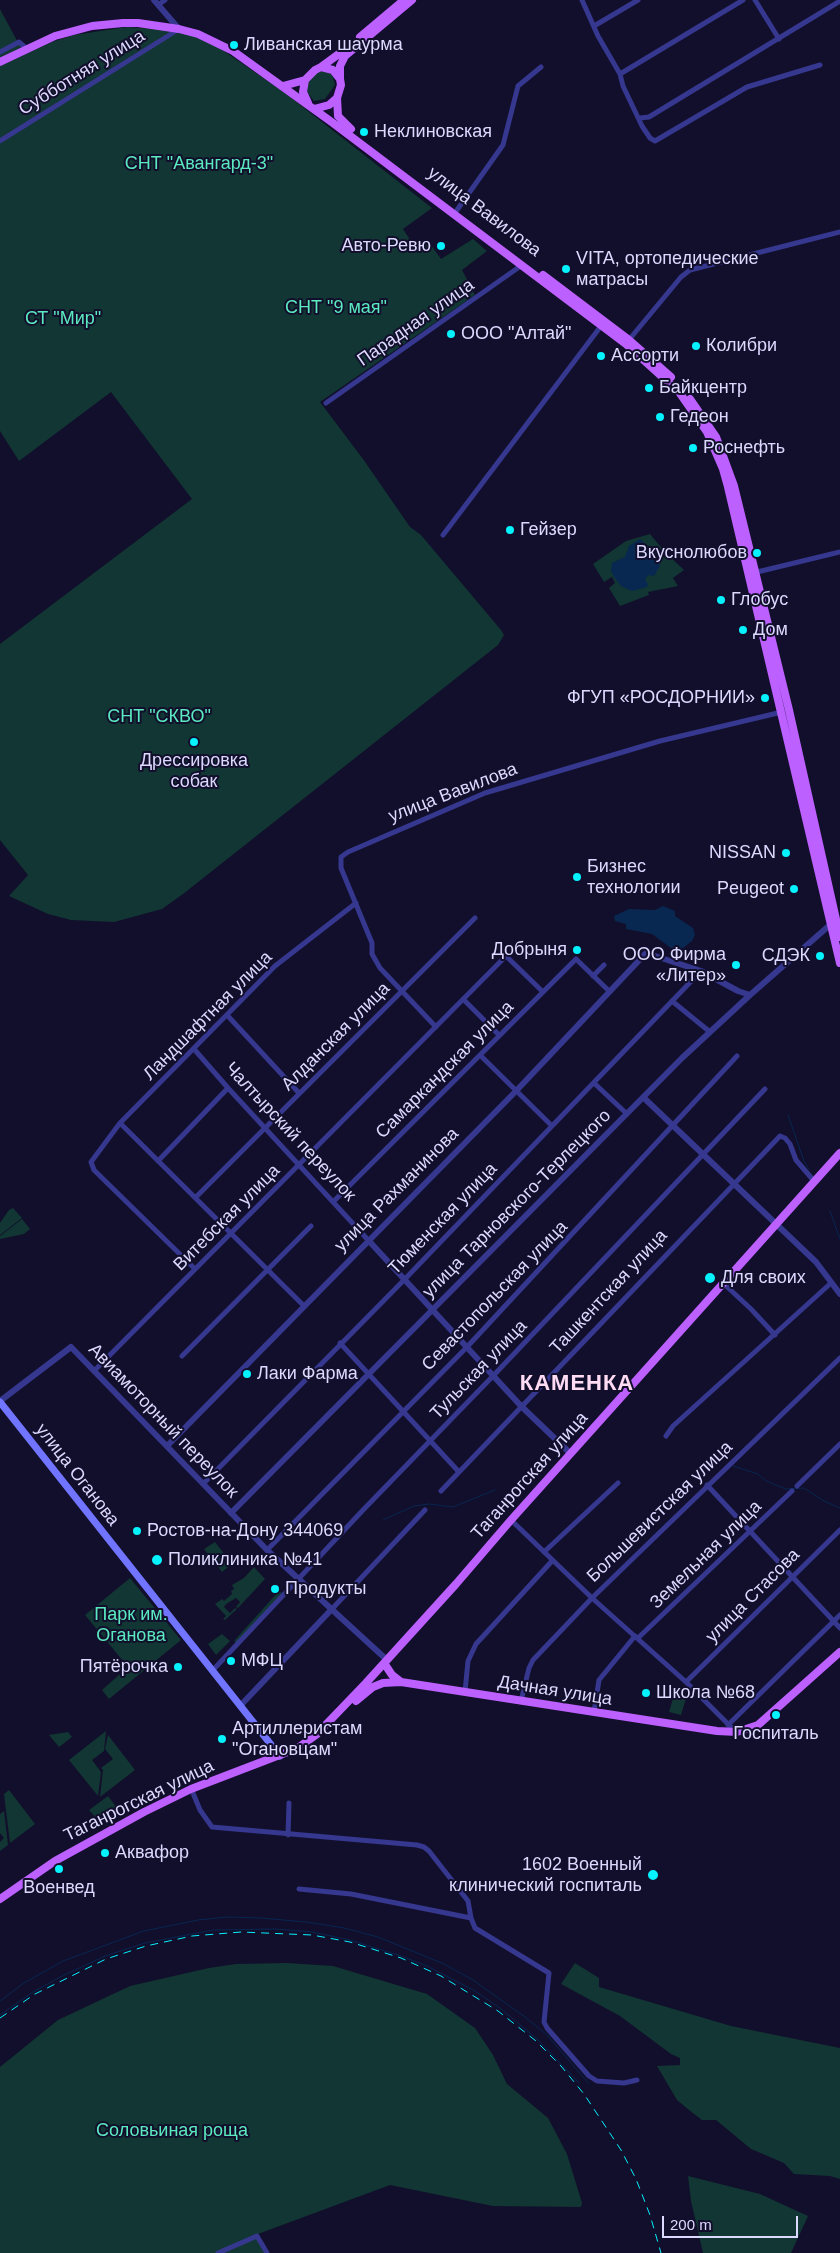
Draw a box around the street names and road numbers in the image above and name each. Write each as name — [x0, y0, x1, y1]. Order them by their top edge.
street label: Субботняя улица — [15, 26, 149, 120]
street label: улица Вавилова — [423, 162, 545, 262]
street label: Парадная улица — [353, 275, 479, 371]
street label: улица Вавилова — [386, 759, 520, 827]
street label: Ландшафтная улица — [139, 947, 277, 1085]
street label: Алданская улица — [277, 978, 395, 1096]
street label: Самаркандская улица — [372, 997, 518, 1143]
street label: Чалтырский переулок — [220, 1058, 360, 1206]
street label: улица Тарновского-Терлецкого — [418, 1105, 616, 1303]
street label: улица Рахманинова — [330, 1123, 464, 1257]
street label: Тюменская улица — [384, 1159, 502, 1279]
street label: Витебская улица — [169, 1160, 285, 1276]
street label: Севастопольская улица — [418, 1216, 572, 1376]
street label: Ташкентская улица — [546, 1225, 672, 1359]
street label: Тульская улица — [426, 1316, 532, 1424]
street label: Авиамоторный переулок — [84, 1339, 242, 1503]
street label: Таганрогская улица — [467, 1408, 593, 1544]
street label: улица Оганова — [30, 1419, 124, 1531]
street label: Большевистская улица — [583, 1437, 737, 1587]
street label: Земельная улица — [646, 1496, 766, 1614]
street label: улица Стасова — [701, 1544, 805, 1648]
street label: Дачная улица — [496, 1671, 614, 1711]
street label: Таганрогская улица — [61, 1755, 217, 1847]

